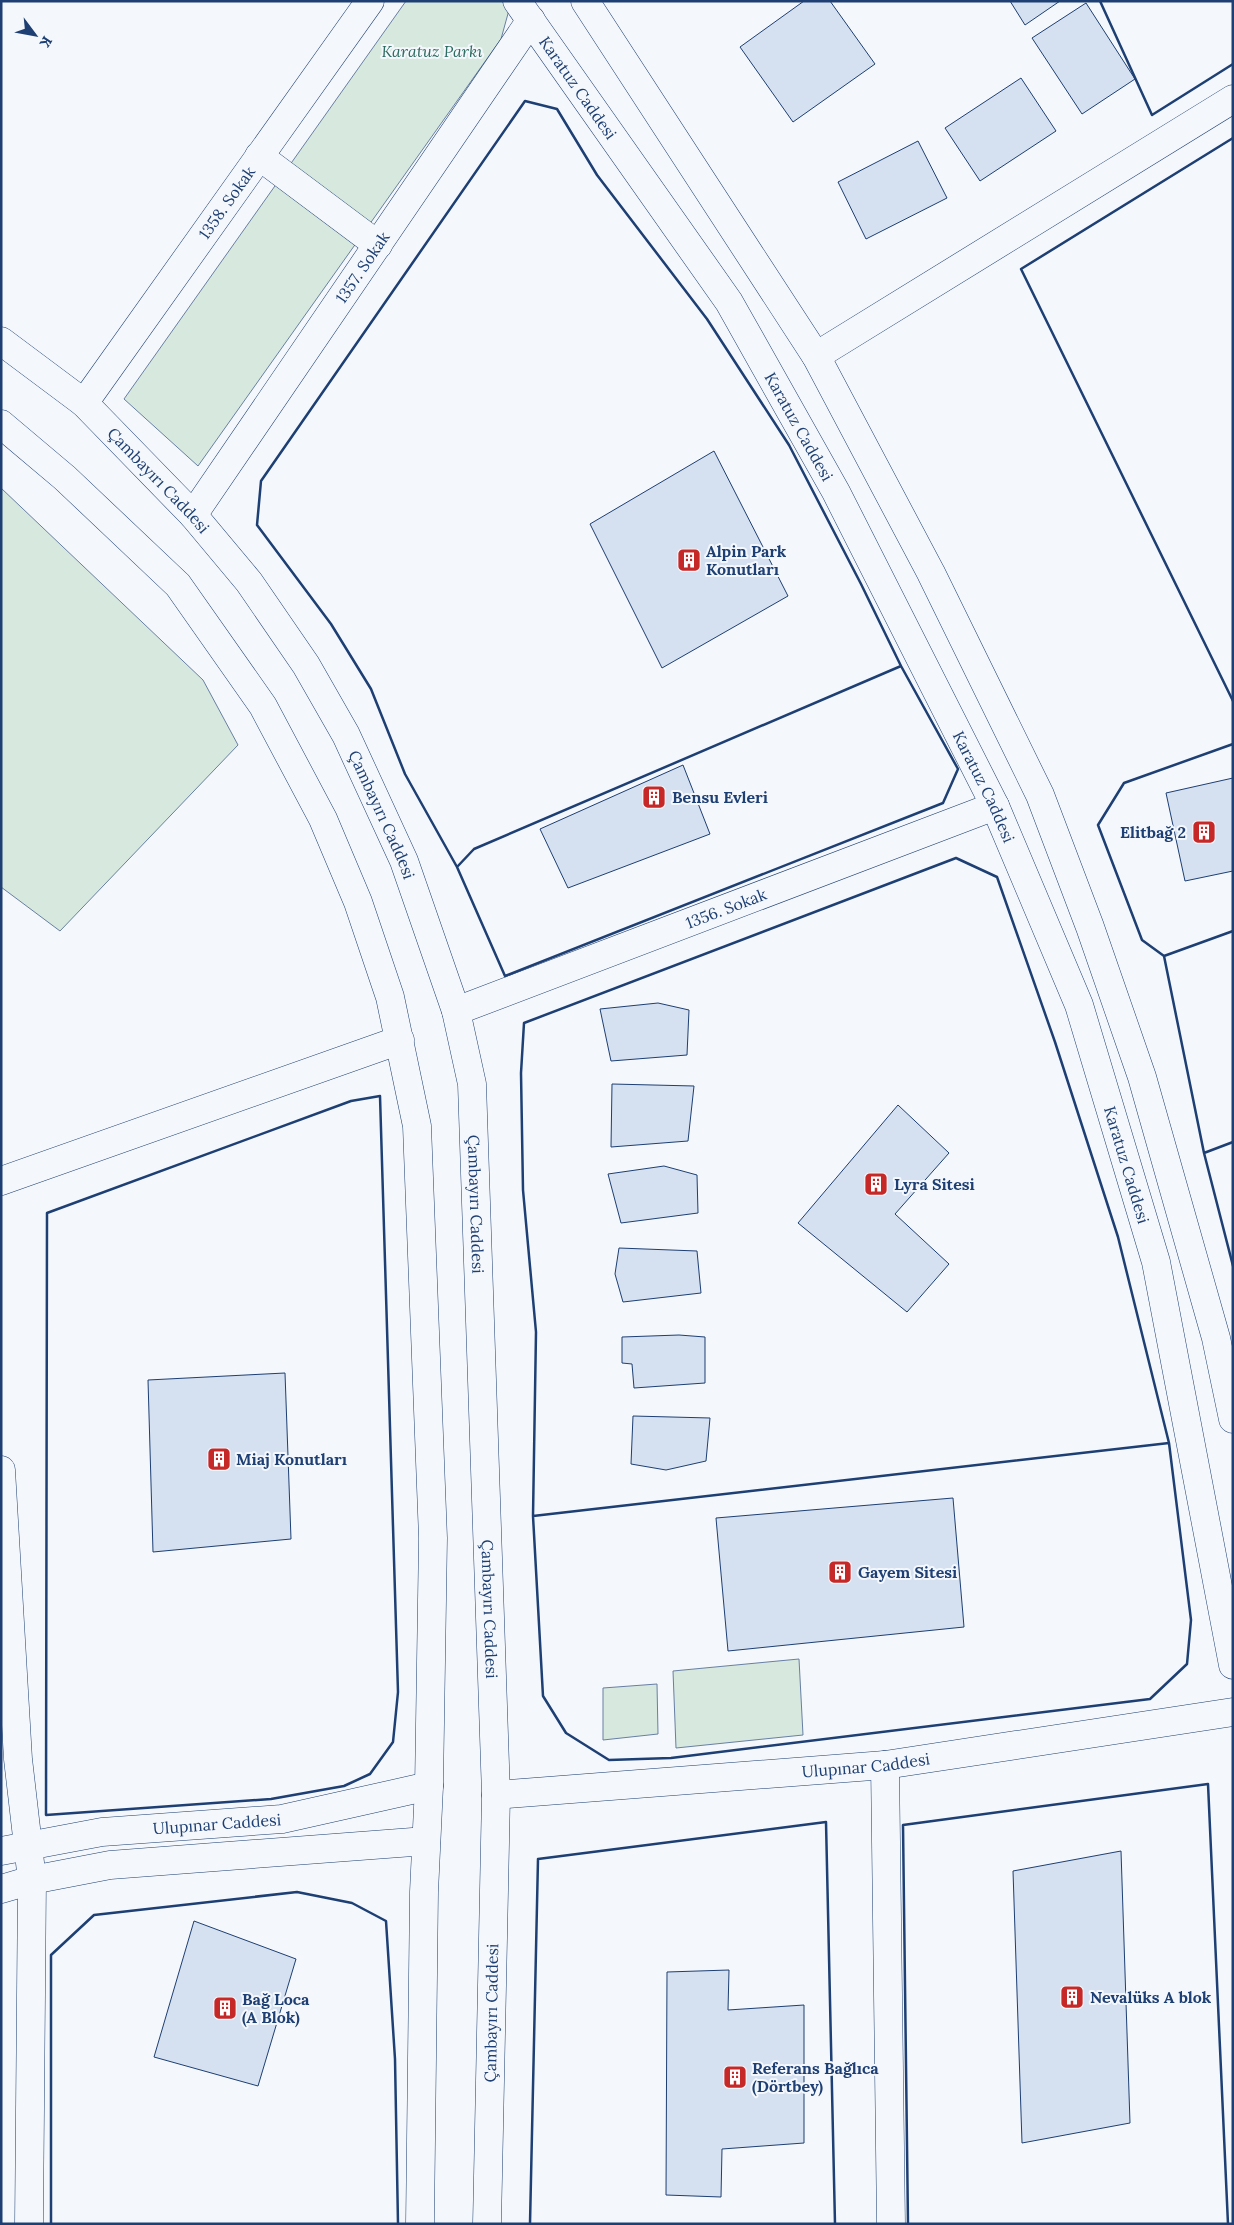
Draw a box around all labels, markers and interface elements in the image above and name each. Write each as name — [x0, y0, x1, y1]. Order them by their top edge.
north arrow — [10, 10, 60, 60]
street label: Karatuz Caddesi — [535, 32, 621, 143]
text: K — [36, 33, 56, 51]
park label: Karatuz Parkı — [382, 41, 482, 61]
street label: 1358. Sokak — [194, 162, 259, 243]
street label: 1357. Sokak — [331, 227, 394, 307]
street label: Karatuz Caddesi — [761, 369, 838, 484]
street label: Çambayırı Caddesi — [103, 423, 214, 537]
place label: Alpin Park Konutları — [706, 541, 787, 579]
building icon: Alpin Park Konutları — [676, 547, 702, 573]
street label: Karatuz Caddesi — [949, 727, 1019, 845]
street label: Çambayırı Caddesi — [344, 747, 419, 882]
building icon: Bensu Evleri — [641, 784, 667, 810]
place label: Bensu Evleri — [672, 787, 768, 807]
building icon: Elitbağ 2 — [1191, 819, 1217, 845]
place label: Elitbağ 2 — [1120, 822, 1186, 842]
street label: 1356. Sokak — [683, 884, 770, 933]
street label: Karatuz Caddesi — [1100, 1104, 1154, 1226]
street label: Çambayırı Caddesi — [464, 1134, 488, 1274]
building icon: Lyra Sitesi — [863, 1171, 889, 1197]
place label: Lyra Sitesi — [894, 1174, 975, 1194]
building icon: Miaj Konutları — [206, 1446, 232, 1472]
place label: Miaj Konutları — [236, 1449, 347, 1469]
street label: Çambayırı Caddesi — [477, 1539, 502, 1679]
building icon: Gayem Sitesi — [827, 1559, 853, 1585]
place label: Gayem Sitesi — [858, 1562, 957, 1582]
street label: Ulupınar Caddesi — [801, 1748, 931, 1781]
street label: Ulupınar Caddesi — [152, 1809, 282, 1838]
street label: Çambayırı Caddesi — [480, 1943, 502, 2083]
building icon: Nevalüks A blok — [1059, 1984, 1085, 2010]
place label: Nevalüks A blok — [1090, 1987, 1212, 2007]
place label: Bağ Loca (A Blok) — [242, 1989, 310, 2028]
building icon: Bağ Loca (A Blok) — [212, 1995, 238, 2021]
place label: Referans Bağlıca (Dörtbey) — [752, 2058, 879, 2097]
building icon: Referans Bağlıca (Dörtbey) — [722, 2064, 748, 2090]

